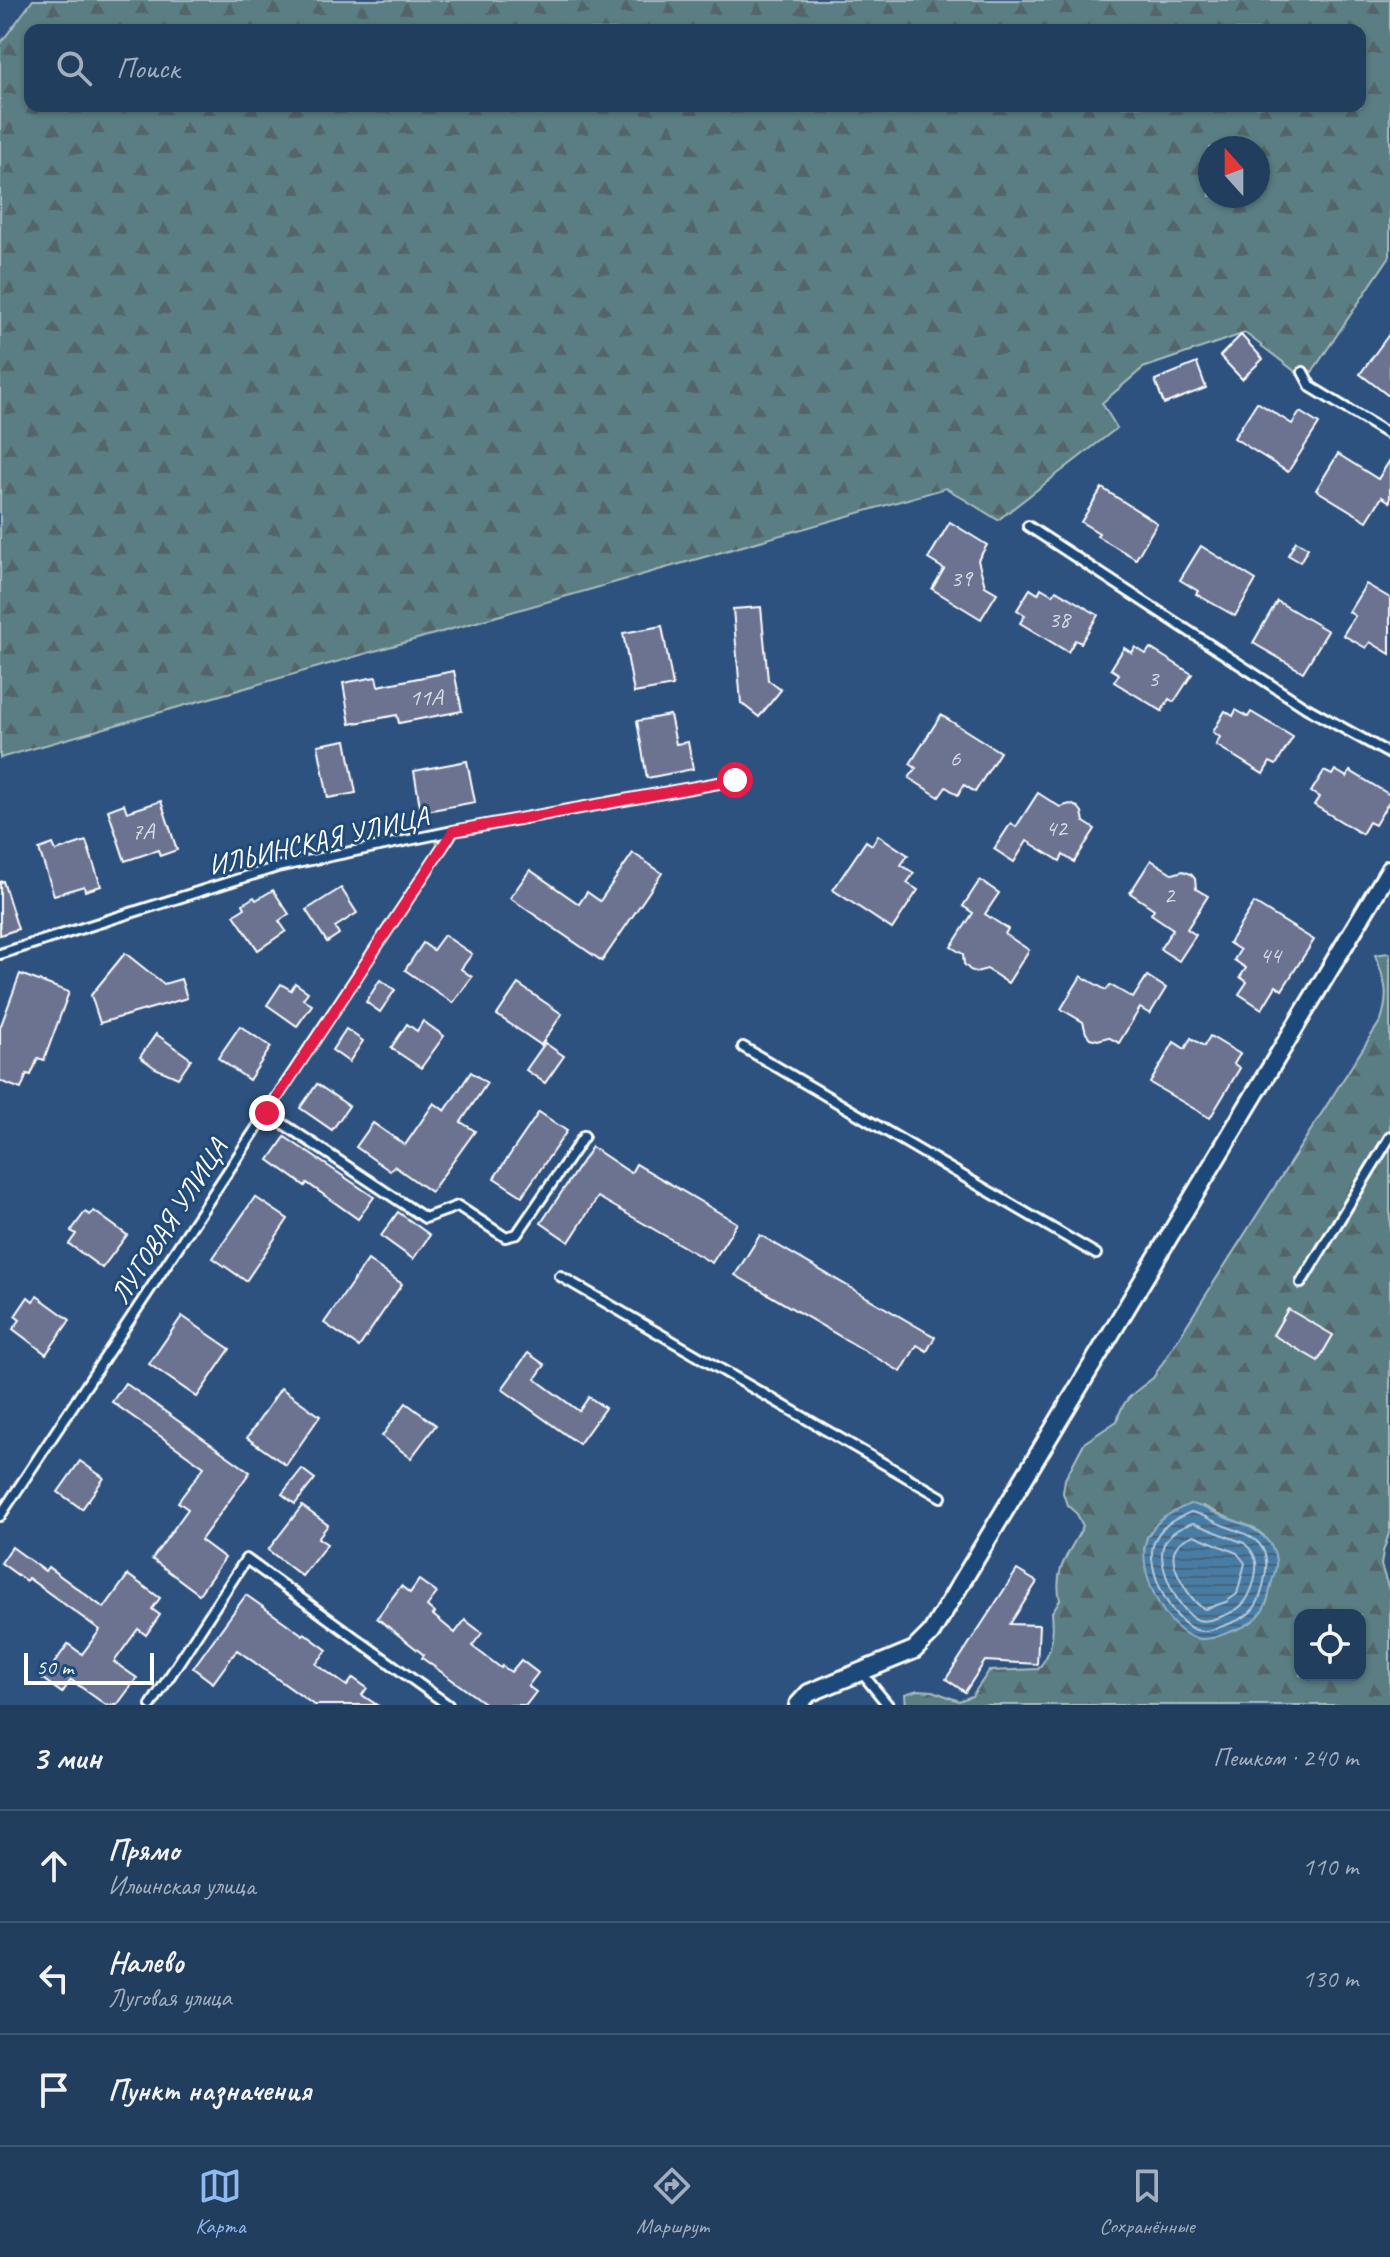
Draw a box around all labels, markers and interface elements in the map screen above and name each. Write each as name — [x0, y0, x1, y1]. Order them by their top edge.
search box — [24, 24, 1366, 112]
icon: search — [52, 46, 96, 90]
text: Поиск — [116, 49, 179, 87]
north arrow — [1198, 136, 1270, 208]
house number: 39 — [950, 563, 974, 593]
house number: 38 — [1048, 604, 1072, 634]
house number: 3 — [1148, 663, 1161, 693]
house number: 11А — [409, 682, 444, 712]
house number: 6 — [950, 743, 962, 773]
route start — [717, 762, 753, 798]
street label: ИЛЬИНСКАЯ УЛИЦА — [205, 798, 433, 883]
house number: 42 — [1045, 813, 1069, 843]
house number: 7А — [132, 816, 155, 846]
house number: 2 — [1164, 880, 1177, 910]
house number: 44 — [1259, 940, 1283, 970]
route end — [249, 1095, 285, 1131]
street label: ЛУГОВАЯ УЛИЦА — [102, 1131, 236, 1310]
map controls — [1294, 1609, 1366, 1681]
button: locate — [1294, 1609, 1366, 1681]
scale bar — [24, 1649, 154, 1685]
text: 50 m — [36, 1653, 73, 1681]
text: 3 мин — [32, 1736, 101, 1779]
text: Пешком · 240 m — [1213, 1741, 1358, 1774]
text: Прямо — [108, 1831, 179, 1869]
icon: ahead — [32, 1844, 76, 1888]
text: 110 m — [1302, 1850, 1358, 1883]
text: Ильинская улица — [108, 1869, 255, 1902]
text: Налево — [108, 1943, 184, 1981]
icon: left — [32, 1956, 76, 2000]
text: 130 m — [1302, 1962, 1358, 1995]
text: Луговая улица — [108, 1981, 232, 2014]
icon: arrive — [32, 2068, 76, 2112]
text: Пункт назначения — [108, 2071, 311, 2109]
tab: Карта — [195, 2164, 246, 2240]
tab: Маршрут — [636, 2164, 709, 2240]
tab: Сохранённые — [1099, 2164, 1195, 2240]

